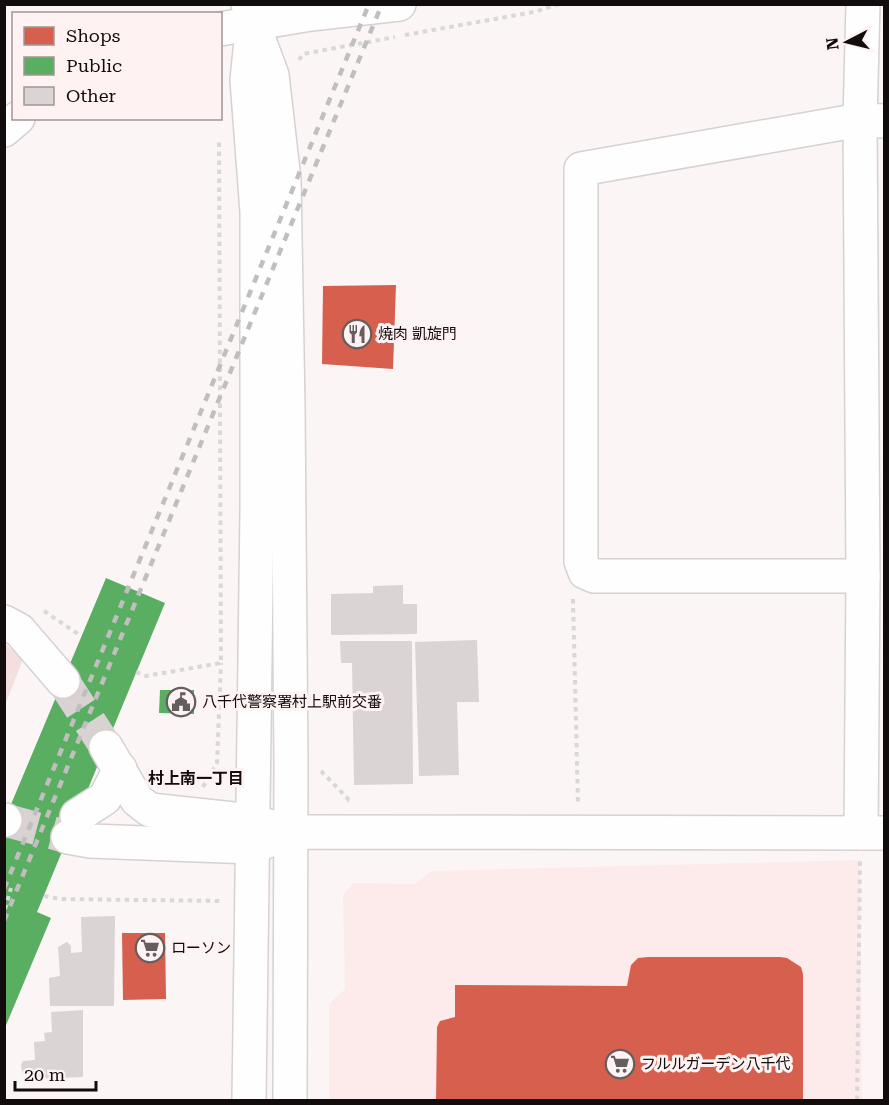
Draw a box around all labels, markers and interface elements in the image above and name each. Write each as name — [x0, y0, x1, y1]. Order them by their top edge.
legend — [12, 12, 222, 120]
north arrow — [817, 12, 877, 72]
text: Shops — [66, 25, 120, 46]
text: N — [822, 36, 843, 51]
text: Public — [66, 55, 122, 76]
text: Other — [66, 85, 116, 106]
restaurant icon: 焼肉 凱旋門 — [341, 318, 373, 350]
place label: 焼肉 凱旋門 — [378, 325, 457, 343]
public building icon: 八千代警察署村上駅前交番 — [165, 686, 197, 718]
place label: 八千代警察署村上駅前交番 — [202, 693, 382, 711]
district label: 村上南一丁目 — [148, 769, 244, 788]
supermarket icon: ローソン — [134, 932, 166, 964]
place label: ローソン — [171, 939, 231, 957]
supermarket icon: フルルガーデン八千代 — [604, 1048, 636, 1080]
scale bar — [15, 1054, 96, 1092]
place label: フルルガーデン八千代 — [641, 1055, 791, 1073]
text: 20 m — [24, 1064, 65, 1085]

